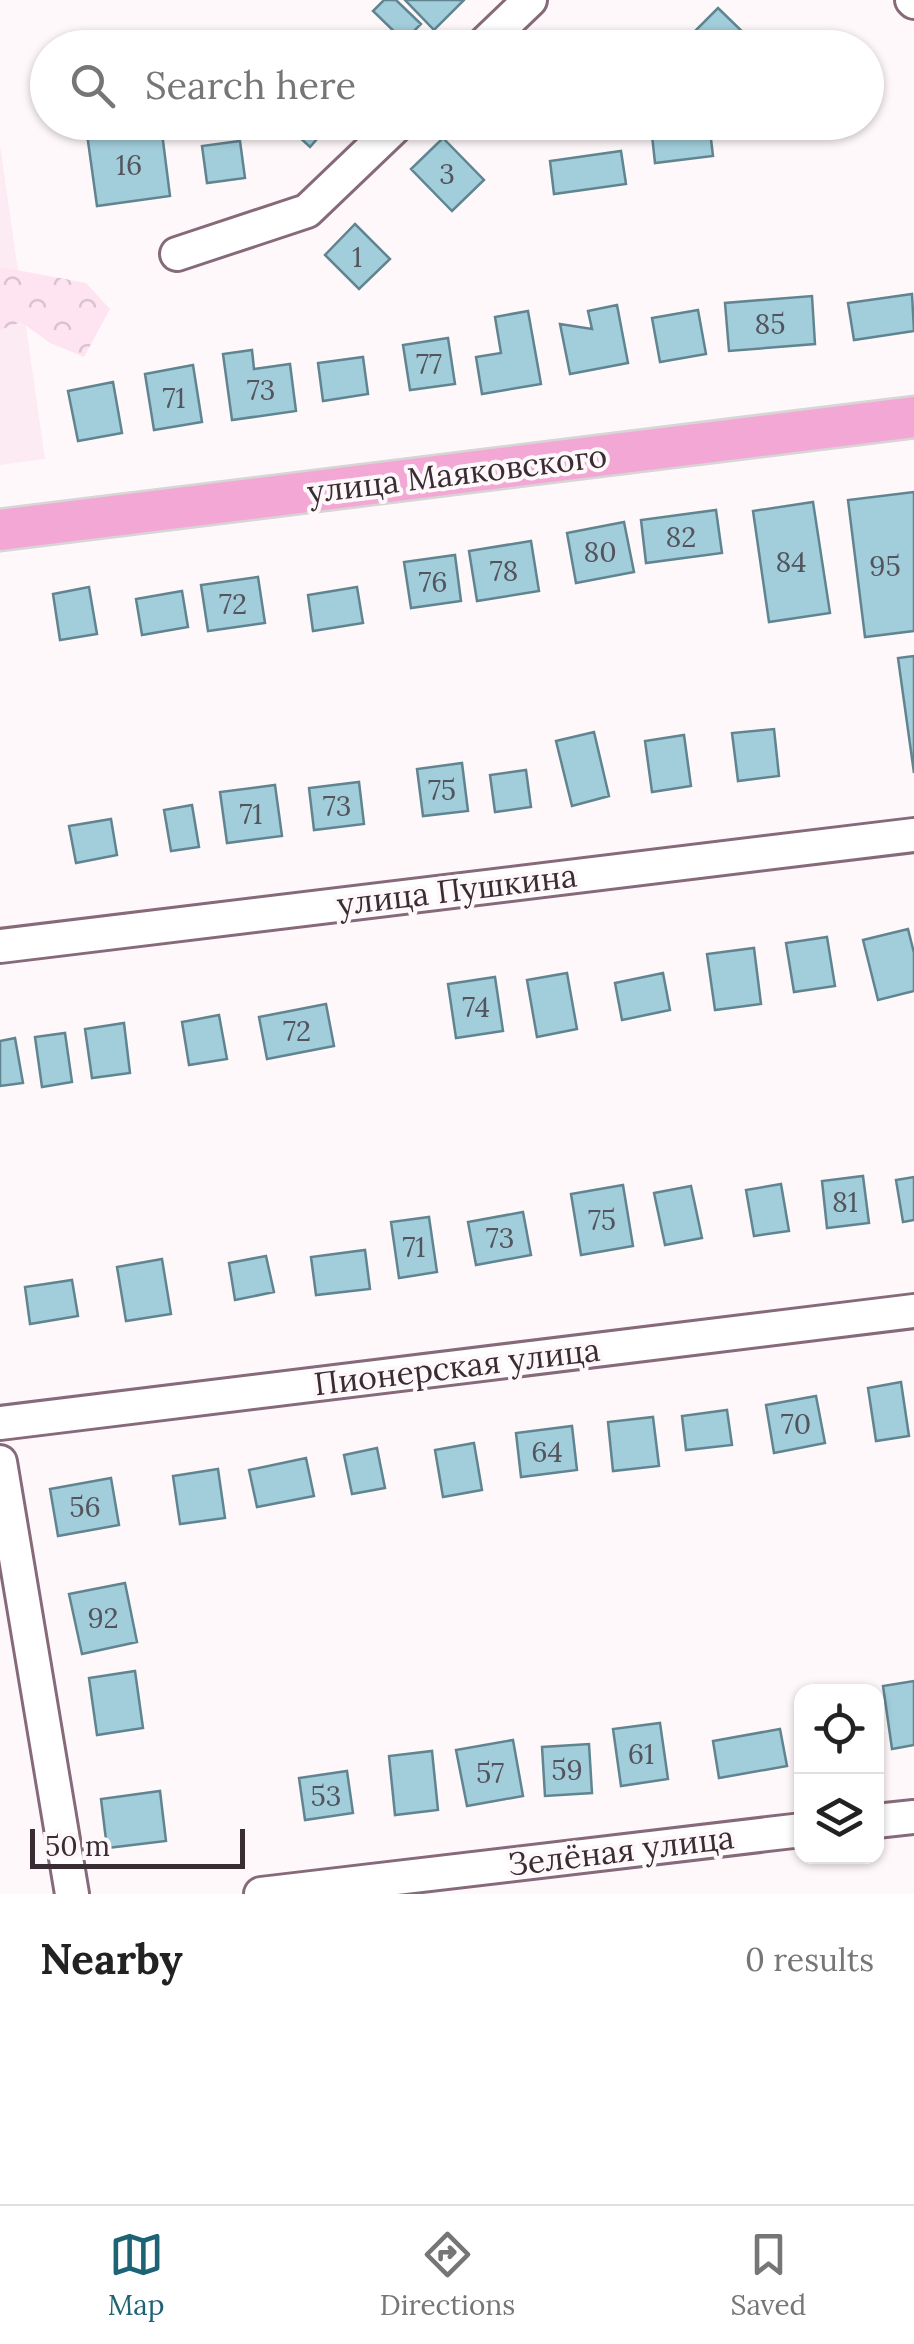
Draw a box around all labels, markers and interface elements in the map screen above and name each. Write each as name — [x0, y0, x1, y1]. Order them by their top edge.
search box — [30, 30, 884, 140]
icon: search — [65, 58, 120, 113]
text: Search here — [145, 61, 356, 109]
house number: 16 — [116, 147, 142, 183]
house number: 3 — [439, 156, 455, 192]
house number: 1 — [352, 239, 362, 275]
house number: 85 — [755, 306, 786, 342]
house number: 77 — [416, 346, 442, 382]
house number: 73 — [247, 372, 275, 408]
house number: 71 — [162, 380, 186, 416]
street label: улица Маяковского — [305, 435, 609, 512]
house number: 82 — [666, 519, 696, 555]
house number: 80 — [583, 534, 617, 570]
house number: 84 — [776, 544, 806, 580]
house number: 95 — [869, 548, 901, 584]
house number: 78 — [490, 553, 518, 589]
house number: 76 — [418, 564, 448, 600]
house number: 72 — [219, 586, 247, 622]
house number: 75 — [428, 772, 456, 808]
house number: 73 — [323, 788, 351, 824]
house number: 71 — [239, 796, 263, 832]
street label: улица Пушкина — [335, 854, 579, 925]
house number: 74 — [462, 989, 490, 1025]
house number: 72 — [283, 1013, 311, 1049]
house number: 81 — [832, 1184, 858, 1220]
house number: 75 — [588, 1202, 616, 1238]
house number: 73 — [486, 1220, 514, 1256]
house number: 71 — [402, 1229, 426, 1265]
street label: Пионерская улица — [312, 1329, 602, 1404]
house number: 70 — [781, 1406, 811, 1442]
house number: 64 — [531, 1434, 563, 1470]
house number: 56 — [69, 1489, 101, 1525]
house number: 92 — [87, 1600, 119, 1636]
map controls — [794, 1684, 884, 1864]
button: locate — [794, 1684, 884, 1774]
house number: 61 — [628, 1736, 654, 1772]
house number: 59 — [551, 1752, 583, 1788]
house number: 57 — [476, 1755, 504, 1791]
button: layers — [794, 1774, 884, 1864]
house number: 53 — [311, 1778, 341, 1814]
street label: Зелёная улица — [506, 1816, 736, 1885]
scale bar — [30, 1824, 245, 1868]
text: 50 m — [45, 1828, 110, 1864]
text: Nearby — [40, 1932, 183, 1986]
text: 0 results — [745, 1939, 874, 1980]
tab: Map — [108, 2227, 165, 2323]
tab: Directions — [380, 2227, 515, 2323]
tab: Saved — [731, 2227, 806, 2323]

